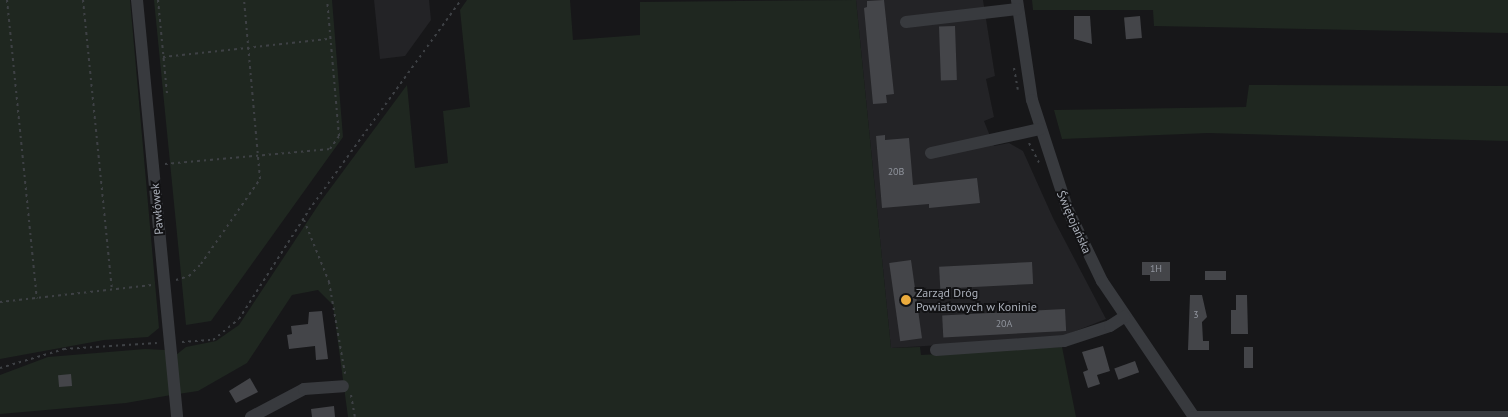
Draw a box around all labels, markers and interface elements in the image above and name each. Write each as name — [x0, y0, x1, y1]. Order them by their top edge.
house number: 20B — [888, 166, 904, 178]
street label: Pawłówek — [148, 183, 166, 235]
street label: Świętojańska — [1054, 188, 1094, 256]
house number: 1H — [1150, 263, 1162, 275]
place label: Zarząd Dróg Powiatowych w Koninie — [916, 286, 1037, 314]
marker: Zarząd Dróg Powiatowych w Koninie — [900, 294, 912, 306]
house number: 3 — [1193, 309, 1199, 321]
house number: 20A — [996, 318, 1012, 330]

